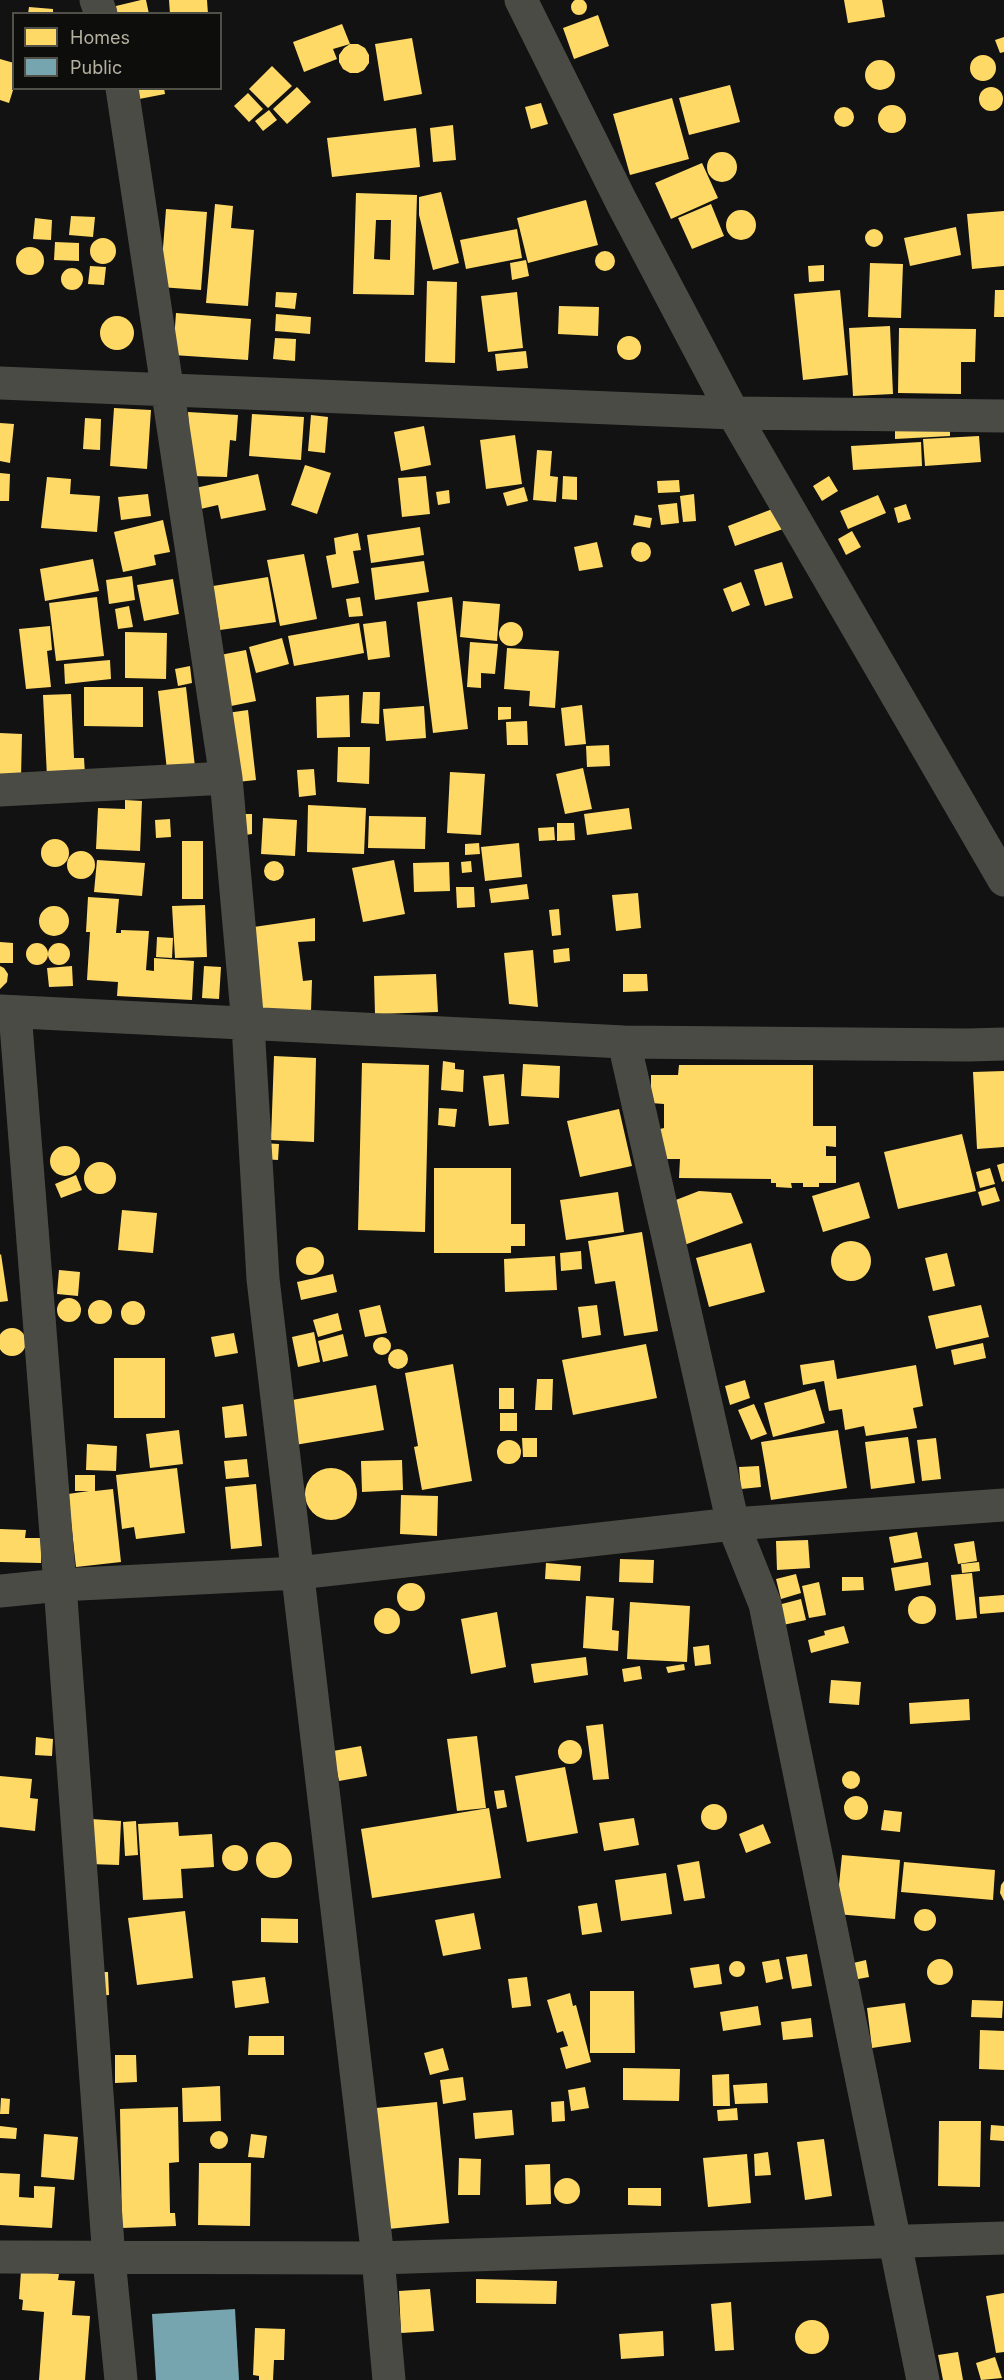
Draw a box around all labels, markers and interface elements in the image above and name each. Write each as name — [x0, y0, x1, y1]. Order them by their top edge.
legend — [12, 12, 222, 90]
text: Homes — [70, 27, 130, 48]
text: Public — [70, 57, 122, 78]

